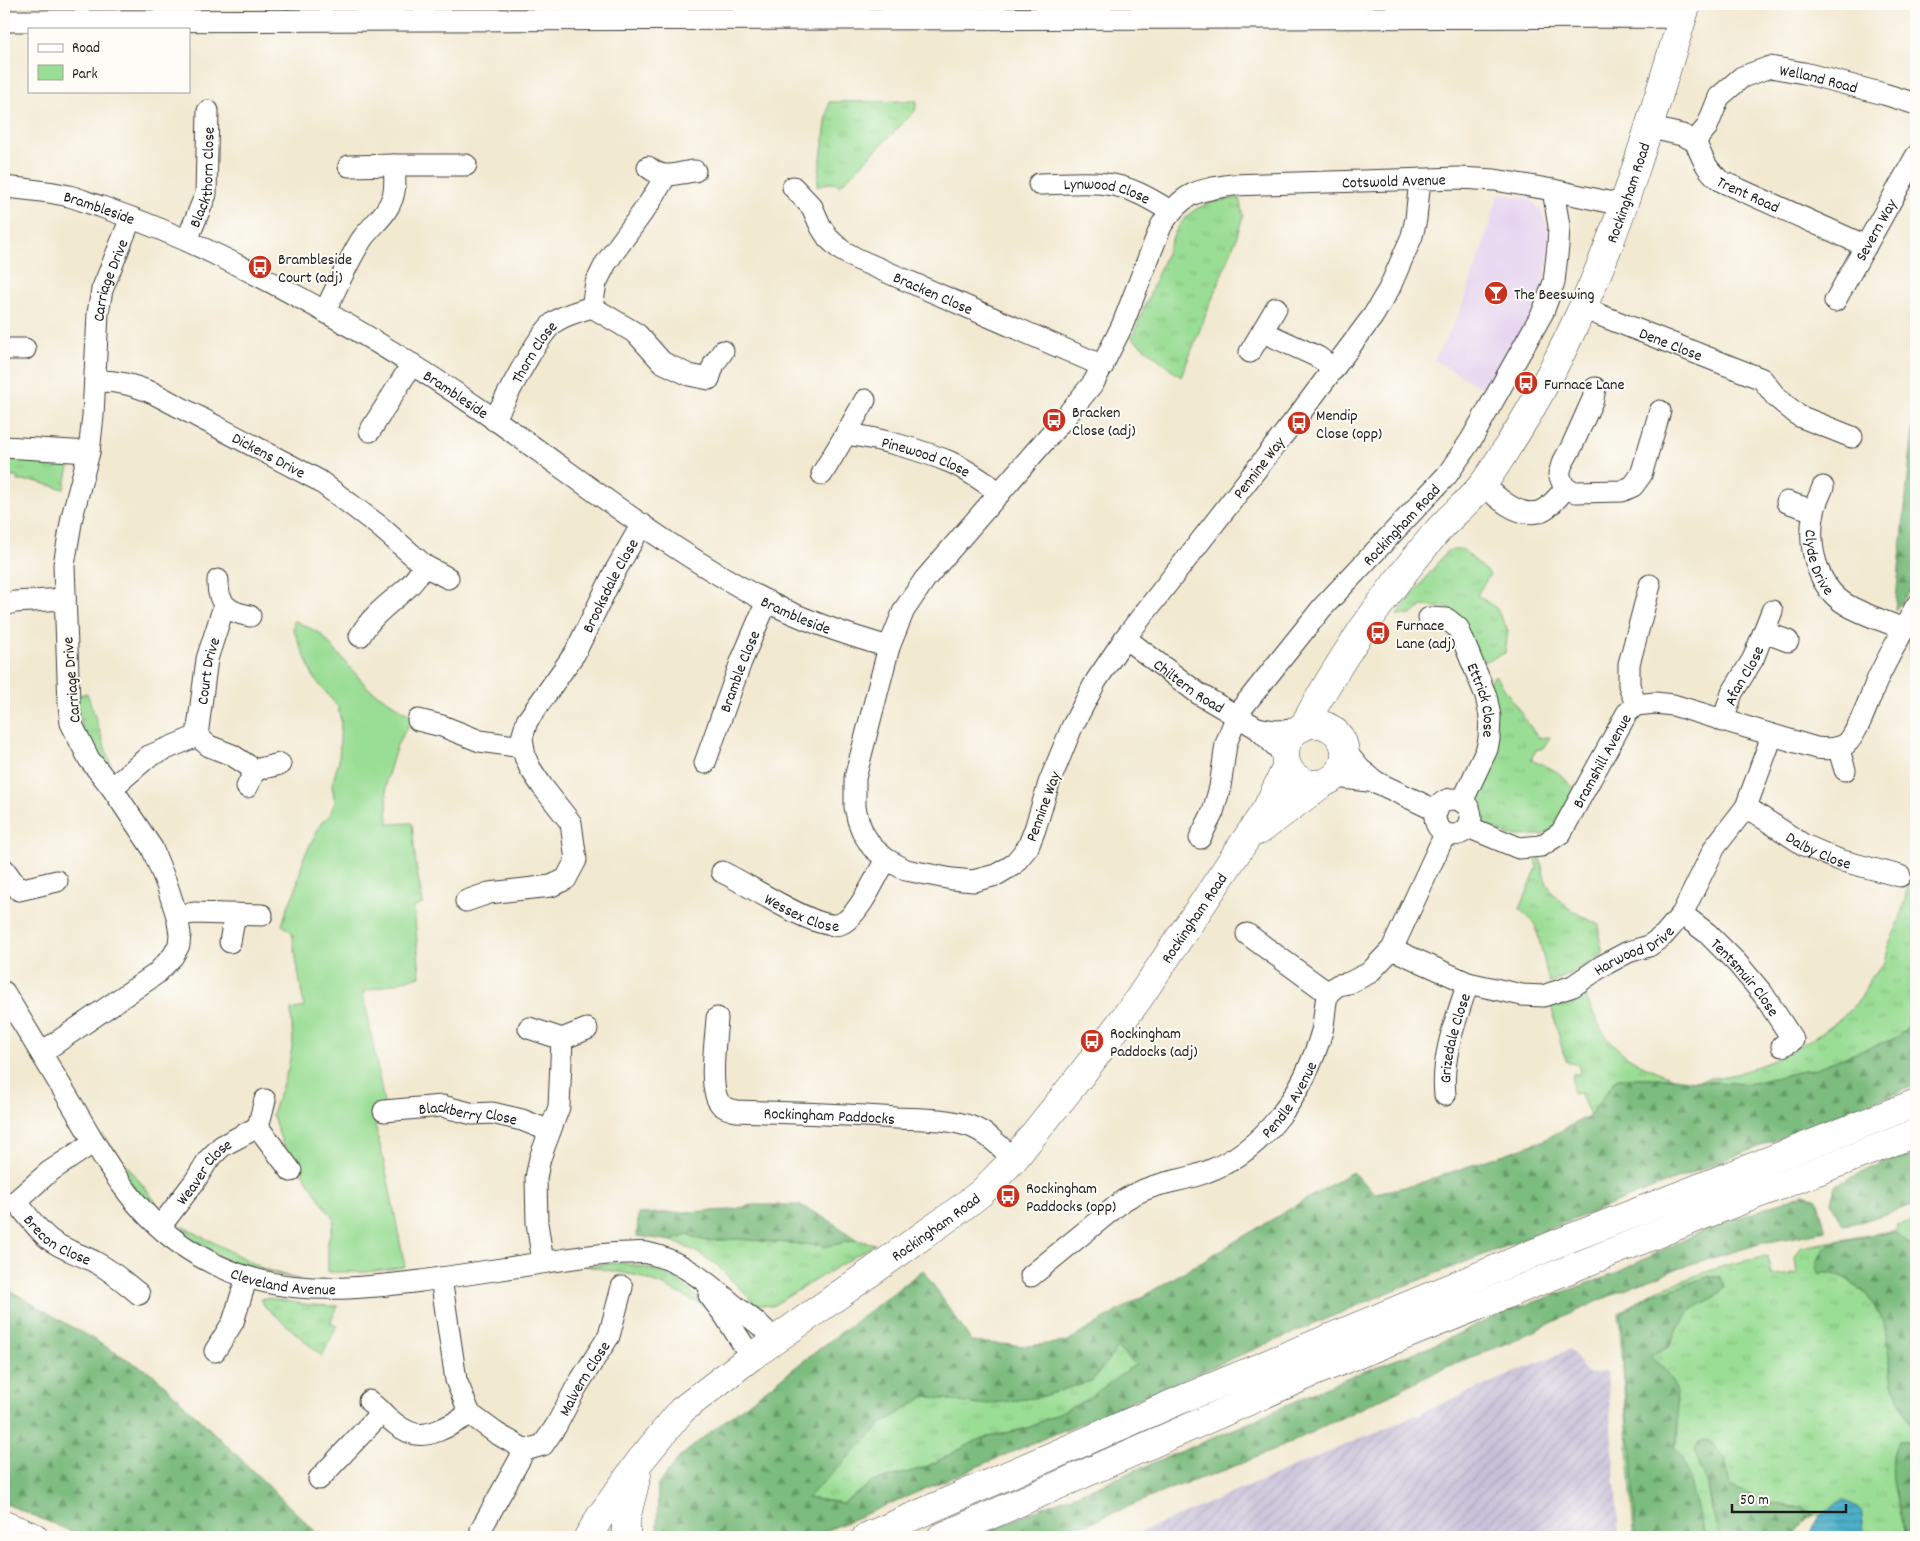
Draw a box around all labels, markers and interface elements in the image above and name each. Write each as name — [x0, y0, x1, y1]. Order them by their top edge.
legend — [28, 28, 190, 92]
text: Road — [72, 38, 100, 60]
street label: Welland Road — [1777, 60, 1860, 101]
text: Park — [72, 64, 98, 86]
street label: Blackthorn Close — [184, 127, 222, 231]
street label: Rockingham Road — [1601, 140, 1657, 247]
street label: Cotswold Avenue — [1341, 169, 1446, 196]
street label: Trent Road — [1711, 172, 1783, 220]
street label: Lynwood Close — [1063, 174, 1154, 211]
street label: Brambleside — [61, 186, 138, 232]
street label: Severn Way — [1851, 195, 1904, 266]
street label: Carriage Drive — [89, 236, 135, 322]
place label: Brambleside Court (adj) — [278, 249, 352, 290]
bus stop icon: Brambleside Court (adj) — [247, 254, 273, 280]
street label: Bracken Close — [889, 267, 976, 322]
bar icon: The Beeswing — [1483, 280, 1509, 306]
place label: The Beeswing — [1514, 284, 1594, 307]
street label: Thorn Close — [507, 316, 563, 388]
street label: Dene Close — [1635, 323, 1705, 368]
street label: Brambleside — [418, 365, 492, 426]
bus stop icon: Furnace Lane — [1513, 370, 1539, 396]
place label: Furnace Lane — [1544, 374, 1624, 397]
place label: Bracken Close (adj) — [1072, 402, 1135, 443]
place label: Mendip Close (opp) — [1316, 405, 1382, 446]
bus stop icon: Bracken Close (adj) — [1041, 407, 1067, 433]
bus stop icon: Mendip Close (opp) — [1286, 410, 1312, 436]
street label: Dickens Drive — [227, 428, 309, 485]
street label: Pinewood Close — [879, 432, 974, 484]
street label: Pennine Way — [1228, 432, 1292, 504]
street label: Rockingham Road — [1358, 480, 1447, 572]
street label: Clyde Drive — [1798, 530, 1839, 601]
street label: Brooksdale Close — [578, 535, 645, 637]
street label: Brambleside — [756, 591, 834, 642]
place label: Furnace Lane (adj) — [1396, 615, 1455, 656]
bus stop icon: Furnace Lane (adj) — [1365, 620, 1391, 646]
street label: Bramble Close — [715, 627, 767, 716]
street label: Court Drive — [192, 635, 227, 706]
street label: Carriage Drive — [57, 636, 88, 724]
street label: Afan Close — [1720, 643, 1771, 709]
street label: Chiltern Road — [1148, 654, 1228, 720]
street label: Ettrick Close — [1460, 660, 1499, 738]
street label: Bramshill Avenue — [1568, 710, 1638, 813]
street label: Pennine Way — [1021, 768, 1068, 845]
street label: Dalby Close — [1780, 827, 1853, 877]
street label: Rockingham Road — [1157, 869, 1234, 969]
street label: Wessex Close — [759, 889, 840, 939]
street label: Harwood Drive — [1590, 922, 1681, 982]
street label: Tentsmuir Close — [1704, 934, 1784, 1022]
street label: Grizedale Close — [1435, 991, 1478, 1083]
place label: Rockingham Paddocks (adj) — [1110, 1023, 1198, 1064]
bus stop icon: Rockingham Paddocks (adj) — [1079, 1028, 1105, 1054]
street label: Pendle Avenue — [1257, 1058, 1324, 1144]
street label: Blackberry Close — [418, 1097, 519, 1133]
street label: Rockingham Paddocks — [763, 1103, 896, 1132]
street label: Weaver Close — [172, 1134, 236, 1211]
place label: Rockingham Paddocks (opp) — [1026, 1178, 1116, 1219]
bus stop icon: Rockingham Paddocks (opp) — [995, 1183, 1021, 1209]
street label: Rockingham Road — [887, 1188, 986, 1268]
street label: Brecon Close — [17, 1210, 94, 1272]
street label: Cleveland Avenue — [227, 1263, 336, 1302]
street label: Malvern Close — [554, 1337, 617, 1421]
scale bar — [1732, 1481, 1846, 1513]
text: 50 m — [1740, 1490, 1769, 1512]

